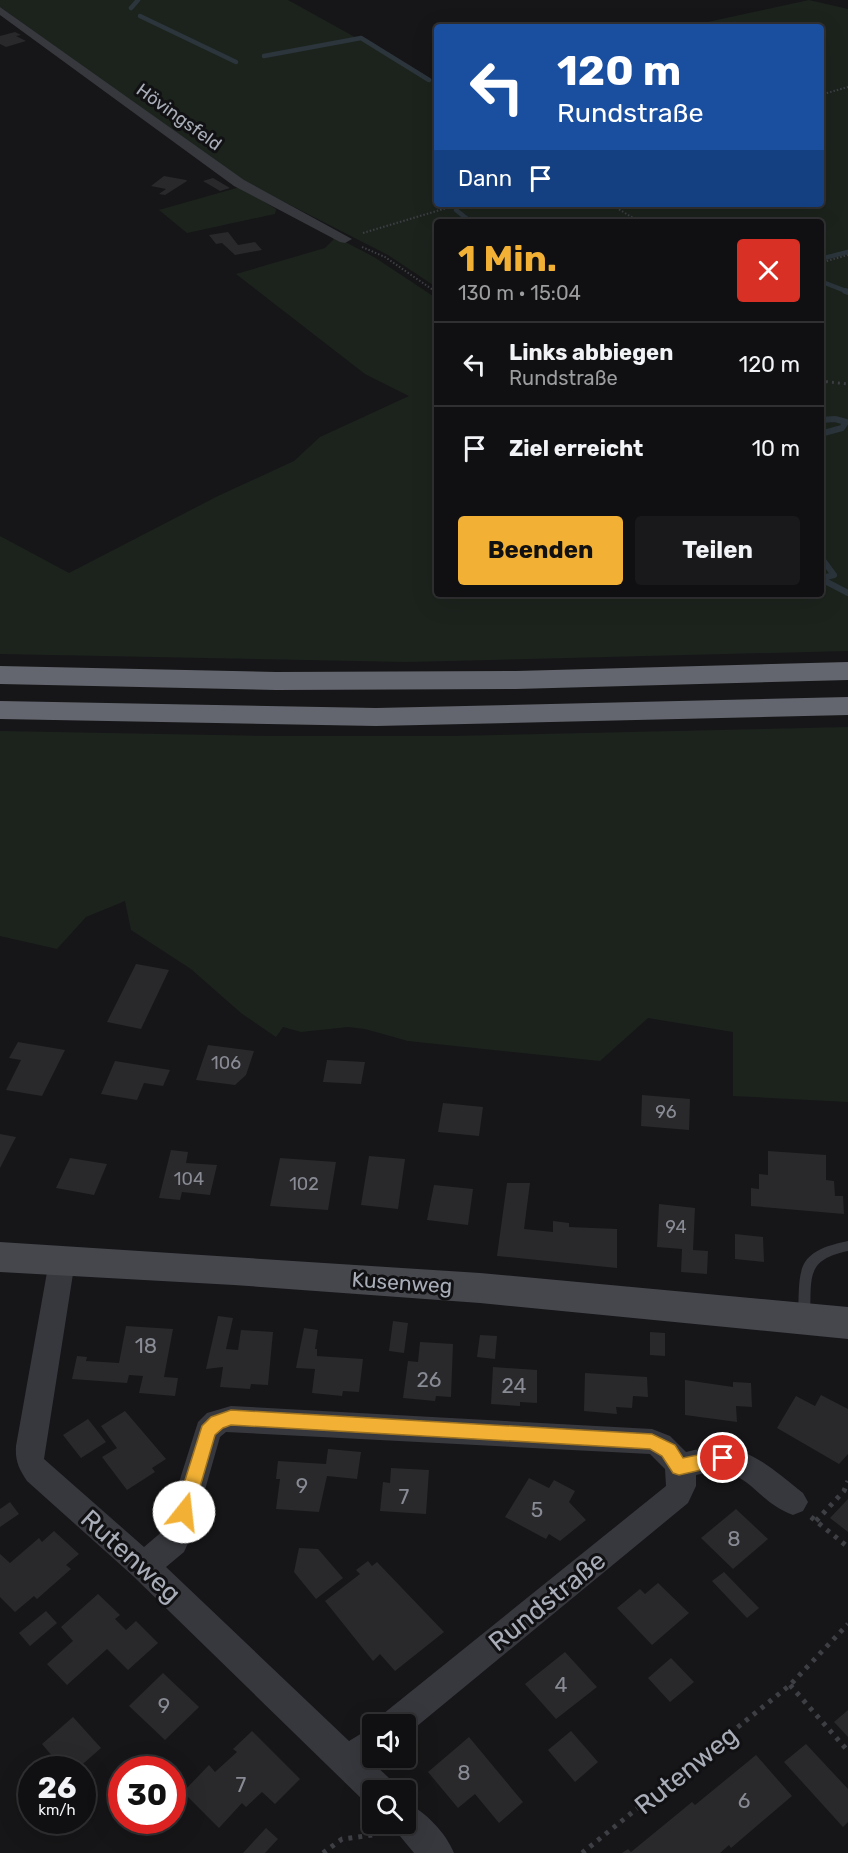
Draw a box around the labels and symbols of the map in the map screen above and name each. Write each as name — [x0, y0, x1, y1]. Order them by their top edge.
street label: Hövingsfeld — [132, 79, 226, 155]
house number: 106 — [211, 1052, 241, 1074]
house number: 96 — [655, 1101, 677, 1123]
house number: 104 — [174, 1168, 204, 1190]
house number: 102 — [289, 1173, 319, 1195]
house number: 94 — [665, 1216, 687, 1238]
street label: Kusenweg — [351, 1267, 453, 1298]
house number: 18 — [135, 1333, 157, 1358]
house number: 26 — [417, 1367, 442, 1392]
house number: 24 — [501, 1373, 527, 1398]
pin — [697, 1432, 748, 1483]
house number: 9 — [296, 1473, 308, 1498]
position arrow — [152, 1480, 216, 1544]
house number: 7 — [399, 1484, 410, 1509]
house number: 5 — [531, 1497, 543, 1522]
street label: Rutenweg — [74, 1504, 187, 1609]
house number: 8 — [727, 1526, 741, 1551]
street label: Rundstraße — [483, 1545, 612, 1658]
house number: 4 — [554, 1672, 568, 1697]
house number: 9 — [158, 1693, 170, 1718]
street label: Rutenweg — [629, 1719, 744, 1821]
speed limit sign: 30 — [108, 1756, 186, 1834]
house number: 8 — [457, 1760, 471, 1785]
house number: 7 — [236, 1772, 247, 1797]
house number: 6 — [738, 1788, 750, 1813]

